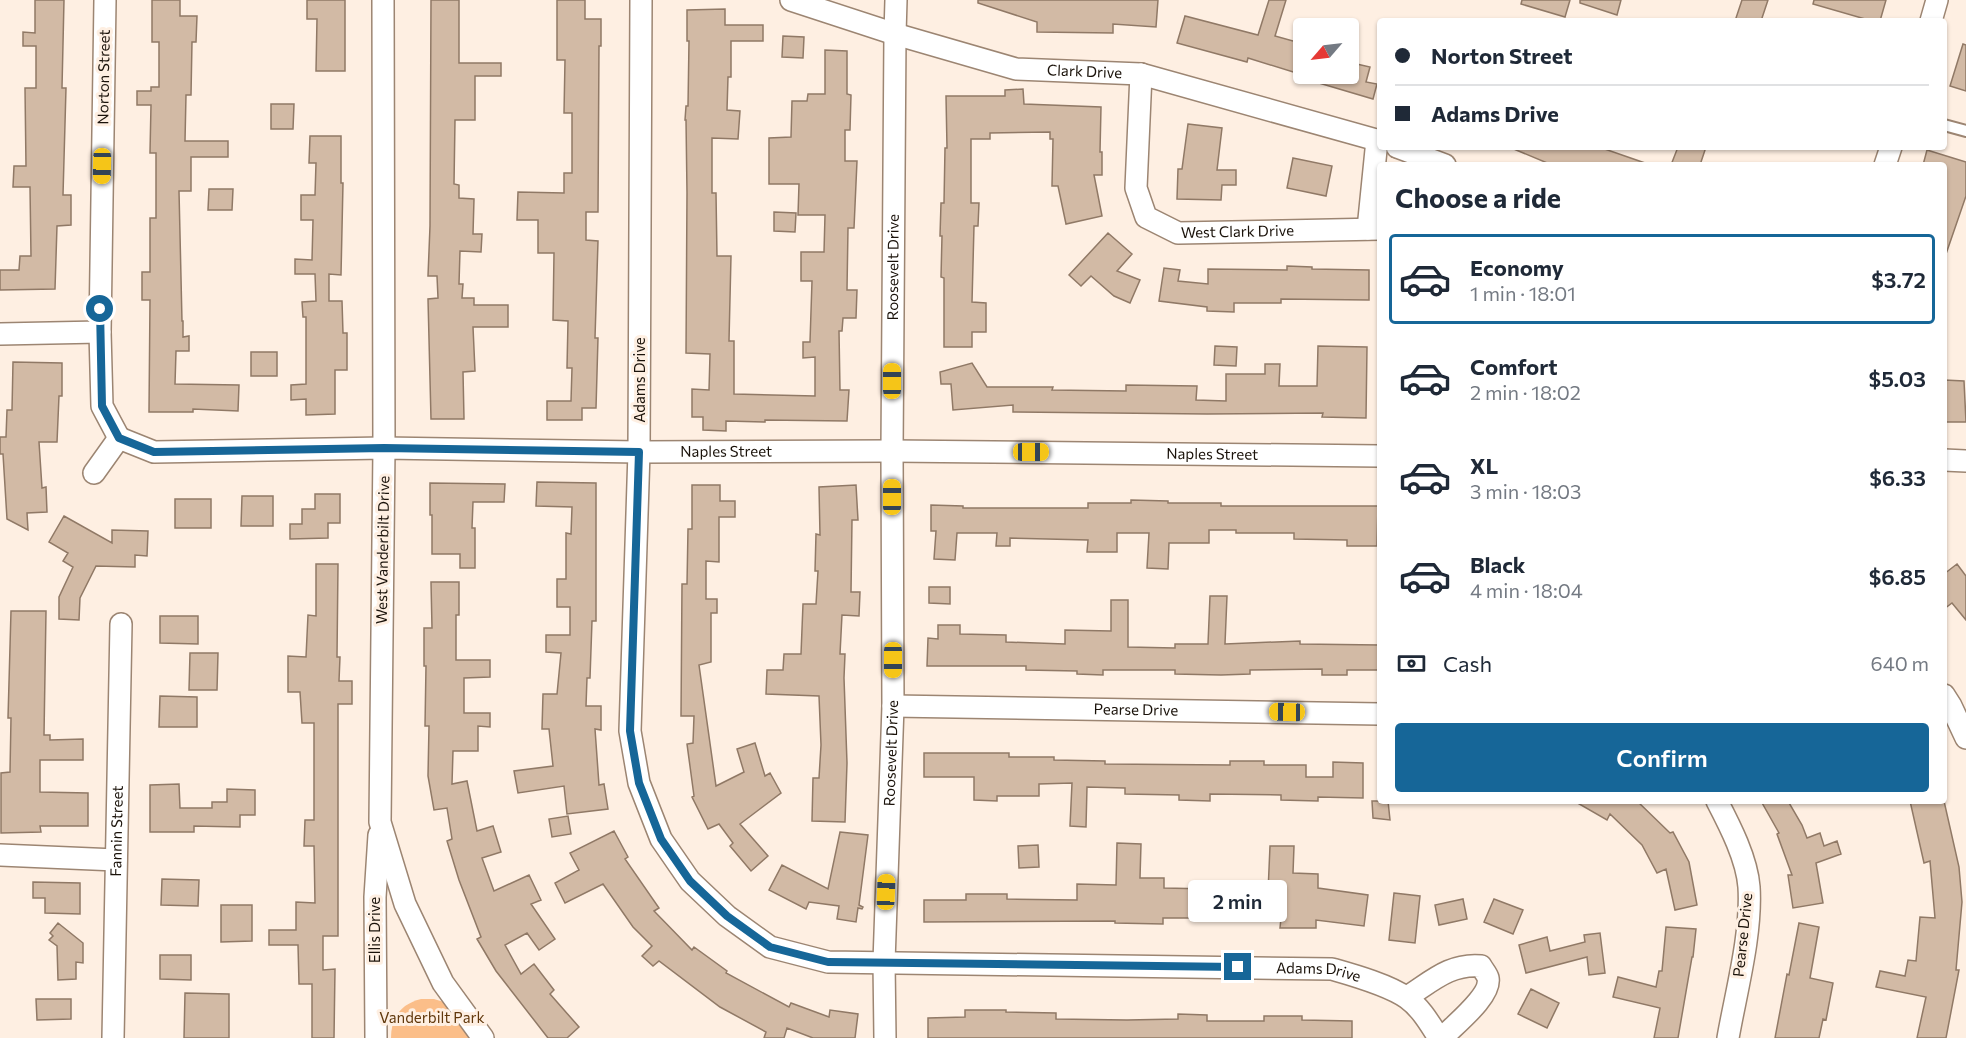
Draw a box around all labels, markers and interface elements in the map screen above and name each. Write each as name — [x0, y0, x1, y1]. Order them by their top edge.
north arrow — [1293, 18, 1359, 84]
map controls — [1293, 18, 1359, 84]
street label: Norton Street — [93, 29, 113, 125]
text: Norton Street — [1431, 42, 1572, 69]
street label: Clark Drive — [1047, 60, 1123, 81]
text: Adams Drive — [1431, 100, 1559, 127]
car — [93, 148, 111, 184]
text: Choose a ride — [1395, 181, 1561, 214]
street label: Roosevelt Drive — [883, 214, 902, 320]
street label: West Clark Drive — [1181, 221, 1294, 241]
icon: car — [1398, 252, 1452, 306]
text: Economy — [1470, 254, 1564, 281]
text: $3.72 — [1871, 266, 1926, 293]
text: 1 min · 18:01 — [1470, 281, 1576, 305]
route start — [86, 295, 113, 322]
street label: Adams Drive — [630, 337, 648, 423]
icon: car — [1398, 351, 1452, 405]
text: Comfort — [1470, 353, 1558, 380]
car — [883, 363, 901, 399]
text: $5.03 — [1869, 365, 1926, 392]
text: 2 min · 18:02 — [1470, 380, 1581, 404]
street label: Naples Street — [680, 441, 772, 460]
car — [1013, 443, 1049, 461]
street label: Naples Street — [1166, 444, 1258, 463]
icon: car — [1398, 450, 1452, 504]
text: XL — [1470, 452, 1498, 479]
text: $6.33 — [1869, 464, 1926, 491]
street label: West Vanderbilt Drive — [372, 476, 392, 624]
car — [883, 479, 901, 515]
text: 3 min · 18:03 — [1470, 479, 1582, 503]
icon: car — [1398, 549, 1452, 603]
text: Black — [1470, 551, 1525, 578]
text: $6.85 — [1869, 563, 1926, 590]
text: 4 min · 18:04 — [1470, 578, 1583, 602]
car — [884, 642, 902, 678]
icon: cash — [1395, 647, 1428, 680]
text: Cash — [1443, 650, 1492, 677]
text: 640 m — [1871, 651, 1929, 675]
street label: Pearse Drive — [1094, 699, 1178, 719]
street label: Roosevelt Drive — [879, 700, 901, 807]
car — [1269, 703, 1305, 721]
button: Confirm — [1395, 723, 1929, 792]
street label: Fannin Street — [106, 785, 126, 877]
car — [876, 874, 896, 910]
callout: 2 min — [1188, 880, 1288, 922]
text: 2 min — [1213, 889, 1262, 913]
street label: Pearse Drive — [1729, 892, 1755, 978]
street label: Ellis Drive — [365, 897, 383, 963]
route end — [1224, 953, 1251, 980]
street label: Adams Drive — [1276, 958, 1363, 985]
park label: Vanderbilt Park — [379, 1008, 485, 1026]

